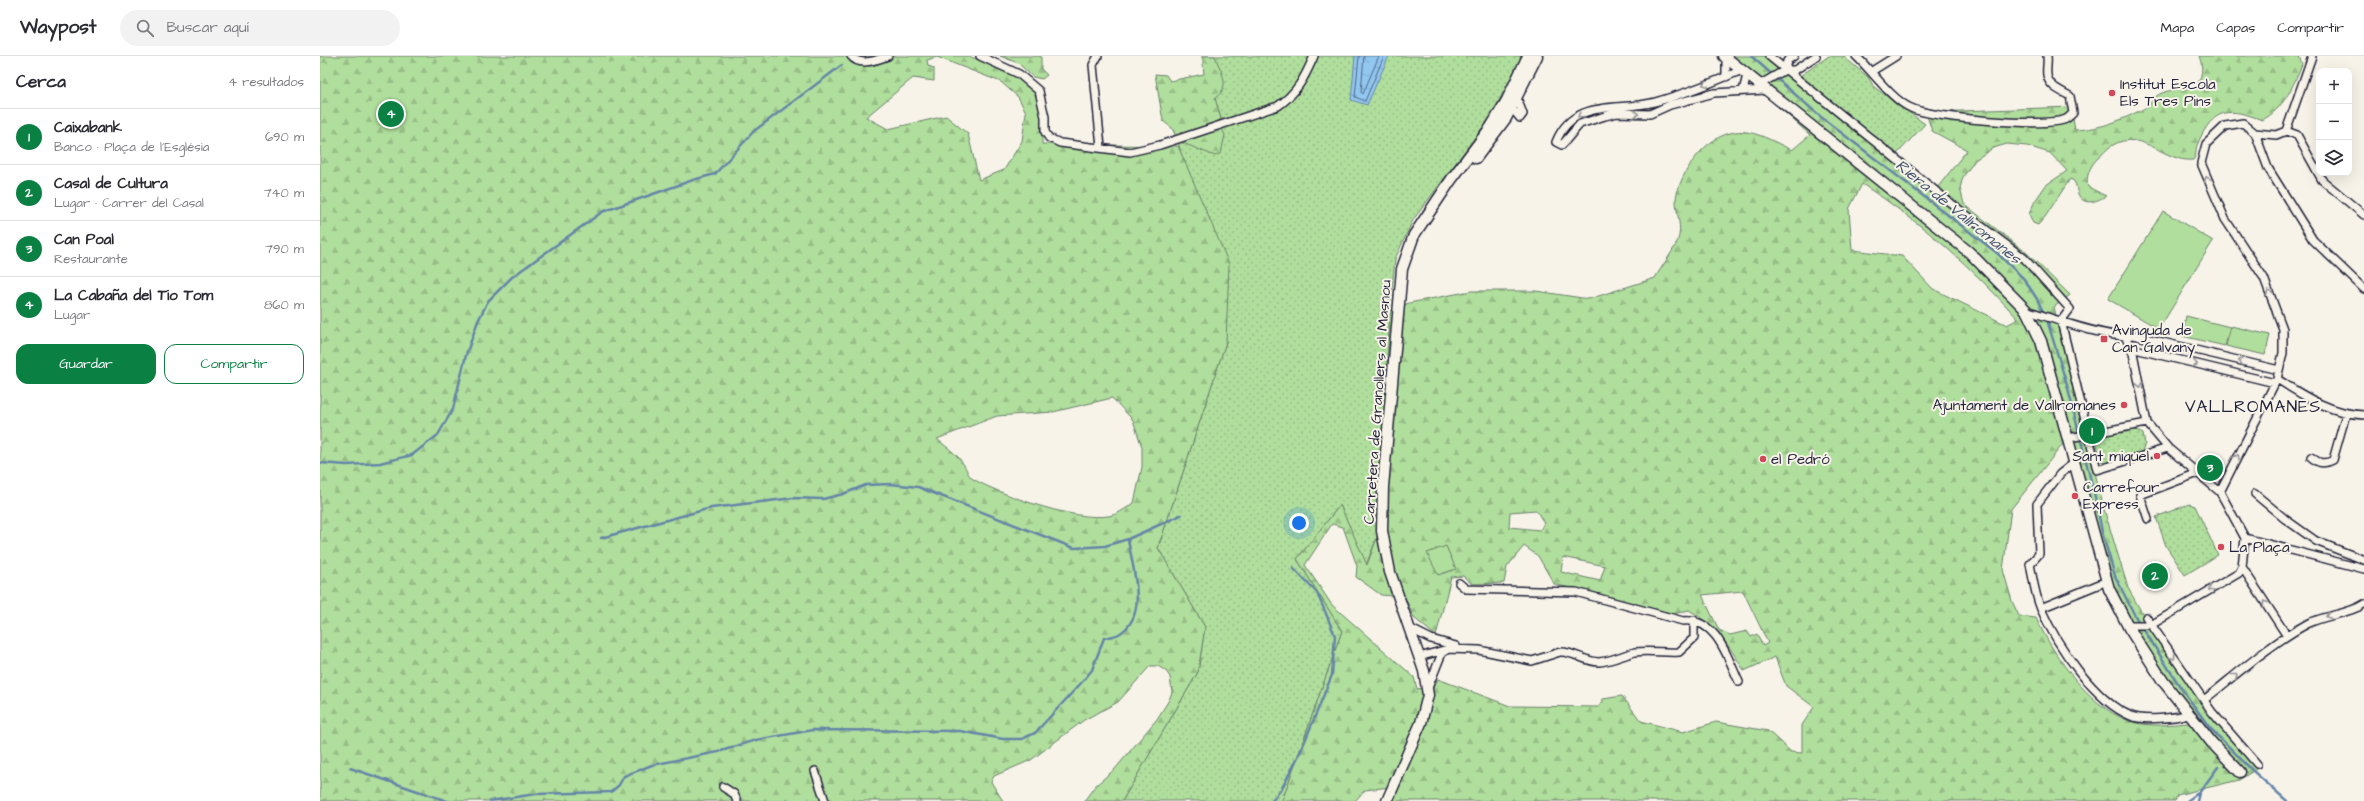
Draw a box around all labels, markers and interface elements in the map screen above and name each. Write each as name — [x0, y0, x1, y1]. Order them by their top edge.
search box — [120, 10, 400, 46]
text: Waypost — [20, 14, 96, 41]
icon: search — [134, 17, 156, 39]
text: Buscar aquí — [166, 17, 249, 38]
text: Mapa — [2161, 18, 2194, 38]
text: Capas — [2216, 18, 2255, 38]
text: Compartir — [2277, 18, 2344, 38]
map controls — [2316, 68, 2352, 176]
button: + — [2316, 68, 2352, 104]
text: Cerca — [16, 70, 66, 94]
text: 4 resultados — [228, 73, 304, 91]
place label: Institut Escola Els Tres Pins — [2120, 74, 2216, 112]
one-way arrow — [1702, 80, 1709, 88]
marker: Institut Escola Els Tres Pins — [2107, 88, 2117, 98]
pin: 4 — [378, 99, 404, 129]
button: − — [2316, 104, 2352, 140]
one-way arrow — [1633, 109, 1639, 118]
one-way arrow — [1577, 111, 1584, 118]
text: Caixabank — [54, 117, 122, 138]
text: 1 — [28, 128, 30, 146]
text: 690 m — [265, 128, 304, 146]
text: Banco · Plaça de l'Església — [54, 138, 209, 156]
button: layers — [2316, 140, 2352, 176]
water label: Riera de Vallromanes — [1891, 154, 2026, 270]
text: Casal de Cultura — [54, 173, 168, 194]
one-way arrow — [2204, 175, 2212, 183]
text: 2 — [25, 184, 33, 202]
text: 740 m — [264, 184, 304, 202]
text: Lugar · Carrer del Casal — [54, 194, 204, 212]
text: Can Poal — [54, 229, 114, 250]
text: 3 — [26, 240, 32, 258]
text: 790 m — [265, 240, 304, 258]
text: Restaurante — [54, 250, 128, 268]
street label: Carretera de Granollers al Masnou — [1358, 279, 1397, 525]
text: La Cabaña del Tio Tom — [54, 285, 213, 306]
one-way arrow — [2266, 289, 2274, 296]
text: 4 — [25, 296, 33, 314]
text: 860 m — [264, 296, 304, 314]
text: Lugar — [54, 306, 90, 324]
place label: Avinguda de Can Galvany — [2112, 320, 2195, 359]
marker: Avinguda de Can Galvany — [2099, 334, 2109, 344]
button: Guardar — [16, 344, 156, 384]
button: Compartir — [164, 344, 304, 384]
one-way arrow — [2238, 357, 2245, 366]
one-way arrow — [2192, 360, 2199, 368]
one-way arrow — [2135, 382, 2143, 388]
place label: Ajuntament de Vallromanes — [1933, 395, 2116, 416]
district label: VALLROMANES — [2185, 395, 2321, 419]
marker: Ajuntament de Vallromanes — [2119, 400, 2129, 410]
pin: 1 — [2079, 416, 2105, 446]
place label: Sant miquel — [2072, 446, 2149, 467]
place label: el Pedró — [1771, 449, 1830, 470]
marker: Sant miquel — [2152, 451, 2162, 461]
pin: 3 — [2197, 453, 2223, 483]
marker: el Pedró — [1758, 454, 1768, 464]
one-way arrow — [2232, 454, 2240, 461]
place label: Carrefour Express — [2083, 477, 2159, 515]
marker: Carrefour Express — [2070, 491, 2080, 501]
your location — [1289, 513, 1309, 533]
place label: La Plaça — [2229, 537, 2290, 558]
marker: La Plaça — [2216, 542, 2226, 552]
pin: 2 — [2142, 561, 2168, 591]
one-way arrow — [2208, 585, 2215, 592]
one-way arrow — [2263, 600, 2270, 607]
one-way arrow — [2324, 611, 2331, 619]
one-way arrow — [2168, 653, 2175, 660]
one-way arrow — [2230, 674, 2237, 681]

